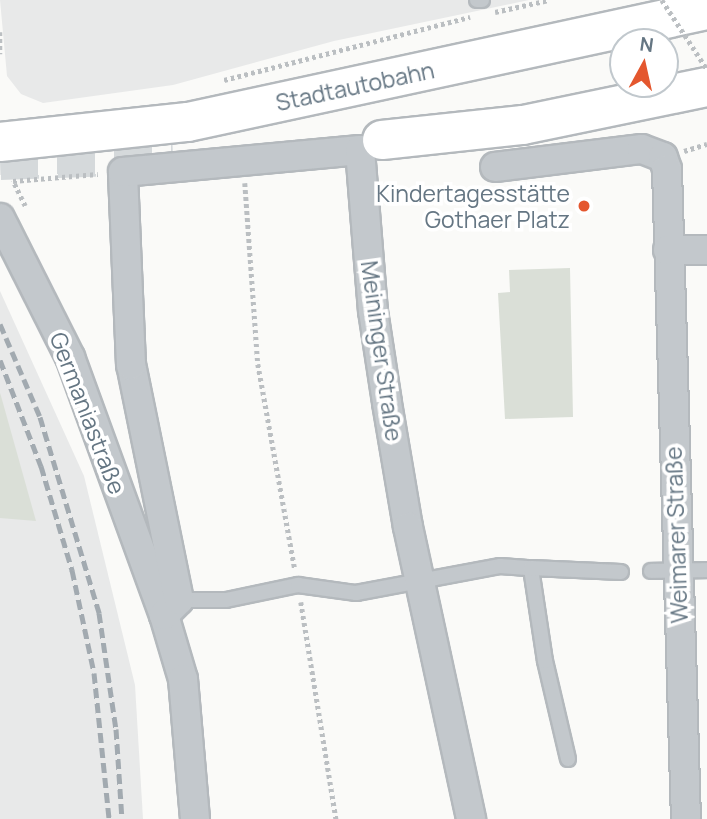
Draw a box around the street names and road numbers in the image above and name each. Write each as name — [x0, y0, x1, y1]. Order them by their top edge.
street label: Stadtautobahn — [273, 56, 437, 116]
street label: Meininger Straße — [356, 259, 408, 443]
street label: Germaniastraße — [44, 328, 132, 498]
street label: Weimarer Straße — [659, 446, 693, 624]

